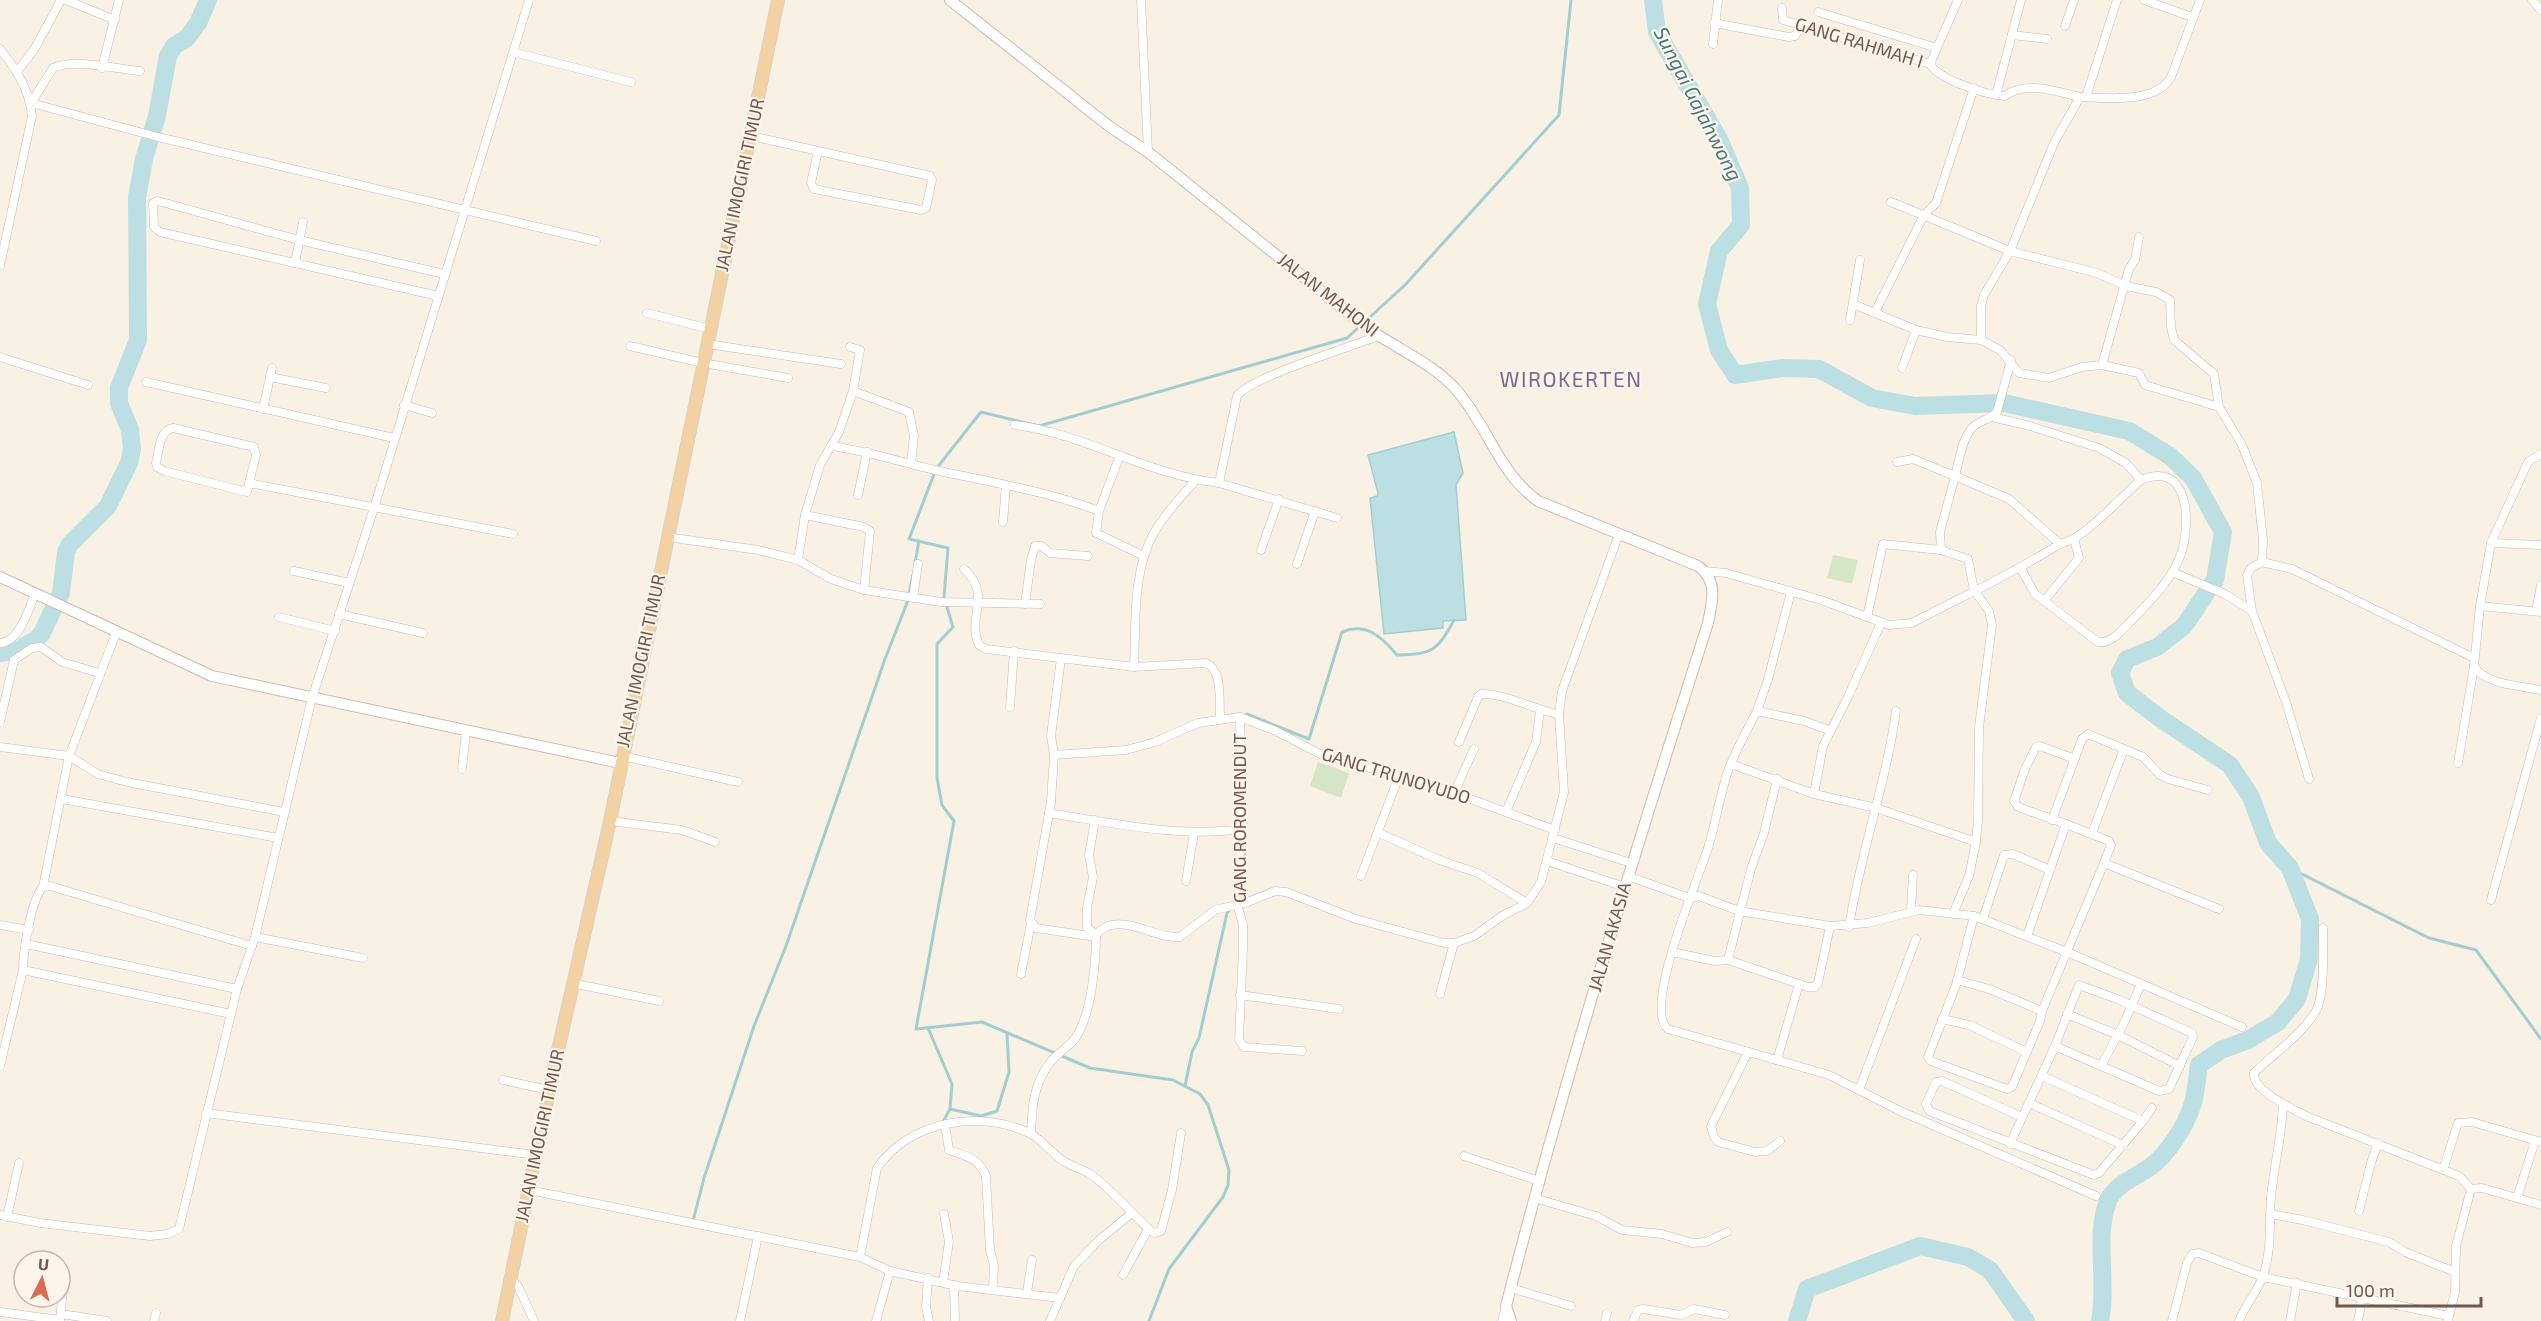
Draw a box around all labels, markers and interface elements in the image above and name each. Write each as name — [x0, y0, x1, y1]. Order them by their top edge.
street label: GANG RAHMAH I — [1793, 12, 1926, 72]
water label: Sungai Gajahwong — [1650, 23, 1748, 185]
street label: JALAN IMOGIRI TIMUR — [710, 96, 768, 273]
street label: JALAN MAHONI — [1273, 248, 1384, 341]
district label: WIROKERTEN — [1500, 366, 1642, 391]
street label: JALAN IMOGIRI TIMUR — [611, 572, 669, 749]
street label: GANG ROROMENDUT — [1228, 733, 1250, 903]
street label: GANG TRUNOYUDO — [1319, 742, 1473, 808]
street label: JALAN AKASIA — [1583, 879, 1635, 994]
street label: JALAN IMOGIRI TIMUR — [510, 1047, 568, 1224]
north arrow — [12, 1249, 72, 1309]
text: U — [37, 1254, 50, 1274]
scale bar — [2337, 1270, 2481, 1308]
text: 100 m — [2346, 1279, 2395, 1301]

